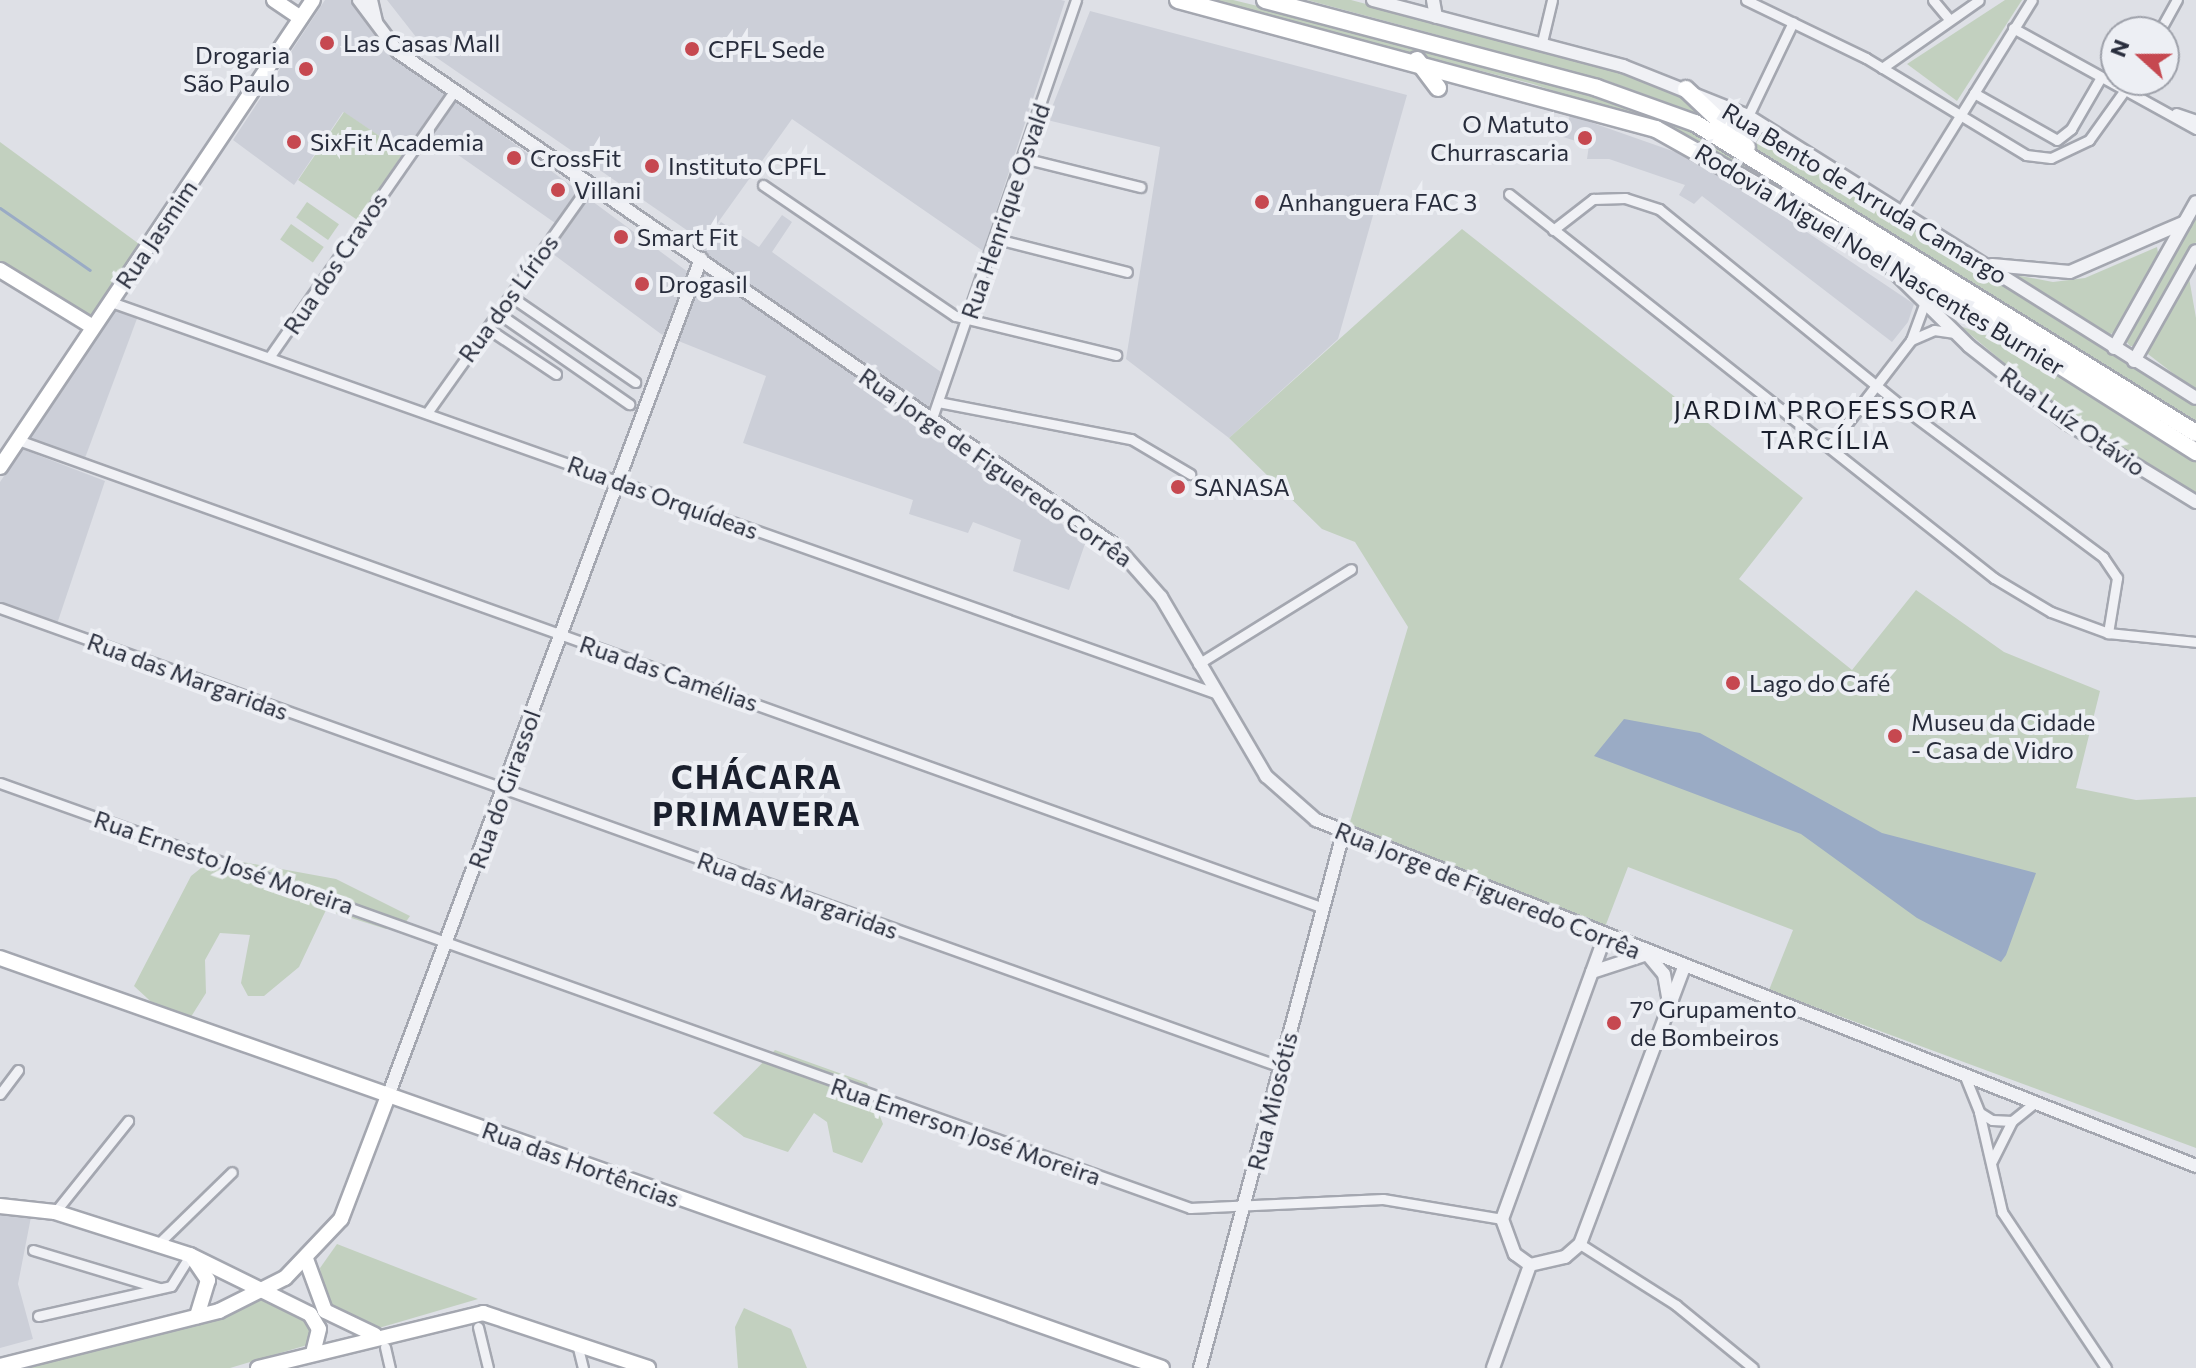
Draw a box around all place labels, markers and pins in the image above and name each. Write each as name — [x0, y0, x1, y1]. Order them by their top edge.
place label: Las Casas Mall — [343, 29, 500, 57]
marker: Las Casas Mall — [318, 34, 336, 52]
place label: CPFL Sede — [708, 35, 825, 63]
marker: CPFL Sede — [683, 40, 701, 58]
place label: Drogaria São Paulo — [183, 41, 290, 97]
marker: Drogaria São Paulo — [297, 60, 315, 78]
place label: O Matuto Churrascaria — [1430, 110, 1569, 166]
place label: SixFit Academia — [310, 128, 484, 156]
marker: O Matuto Churrascaria — [1576, 129, 1594, 147]
marker: SixFit Academia — [285, 133, 303, 151]
place label: CrossFit — [530, 144, 621, 172]
marker: CrossFit — [505, 149, 523, 167]
place label: Instituto CPFL — [668, 152, 826, 180]
marker: Instituto CPFL — [643, 157, 661, 175]
place label: Villani — [574, 176, 641, 204]
marker: Villani — [549, 181, 567, 199]
place label: Anhanguera FAC 3 — [1278, 188, 1477, 216]
marker: Anhanguera FAC 3 — [1253, 193, 1271, 211]
place label: Smart Fit — [637, 223, 738, 251]
marker: Smart Fit — [612, 228, 630, 246]
place label: Drogasil — [658, 270, 748, 298]
marker: Drogasil — [633, 275, 651, 293]
place label: SANASA — [1194, 473, 1290, 501]
marker: SANASA — [1169, 478, 1187, 496]
place label: Lago do Café — [1749, 669, 1890, 697]
marker: Lago do Café — [1724, 674, 1742, 692]
place label: Museu da Cidade - Casa de Vidro — [1911, 708, 2095, 764]
marker: Museu da Cidade - Casa de Vidro — [1886, 727, 1904, 745]
place label: 7º Grupamento de Bombeiros — [1630, 995, 1797, 1051]
marker: 7º Grupamento de Bombeiros — [1605, 1014, 1623, 1032]

